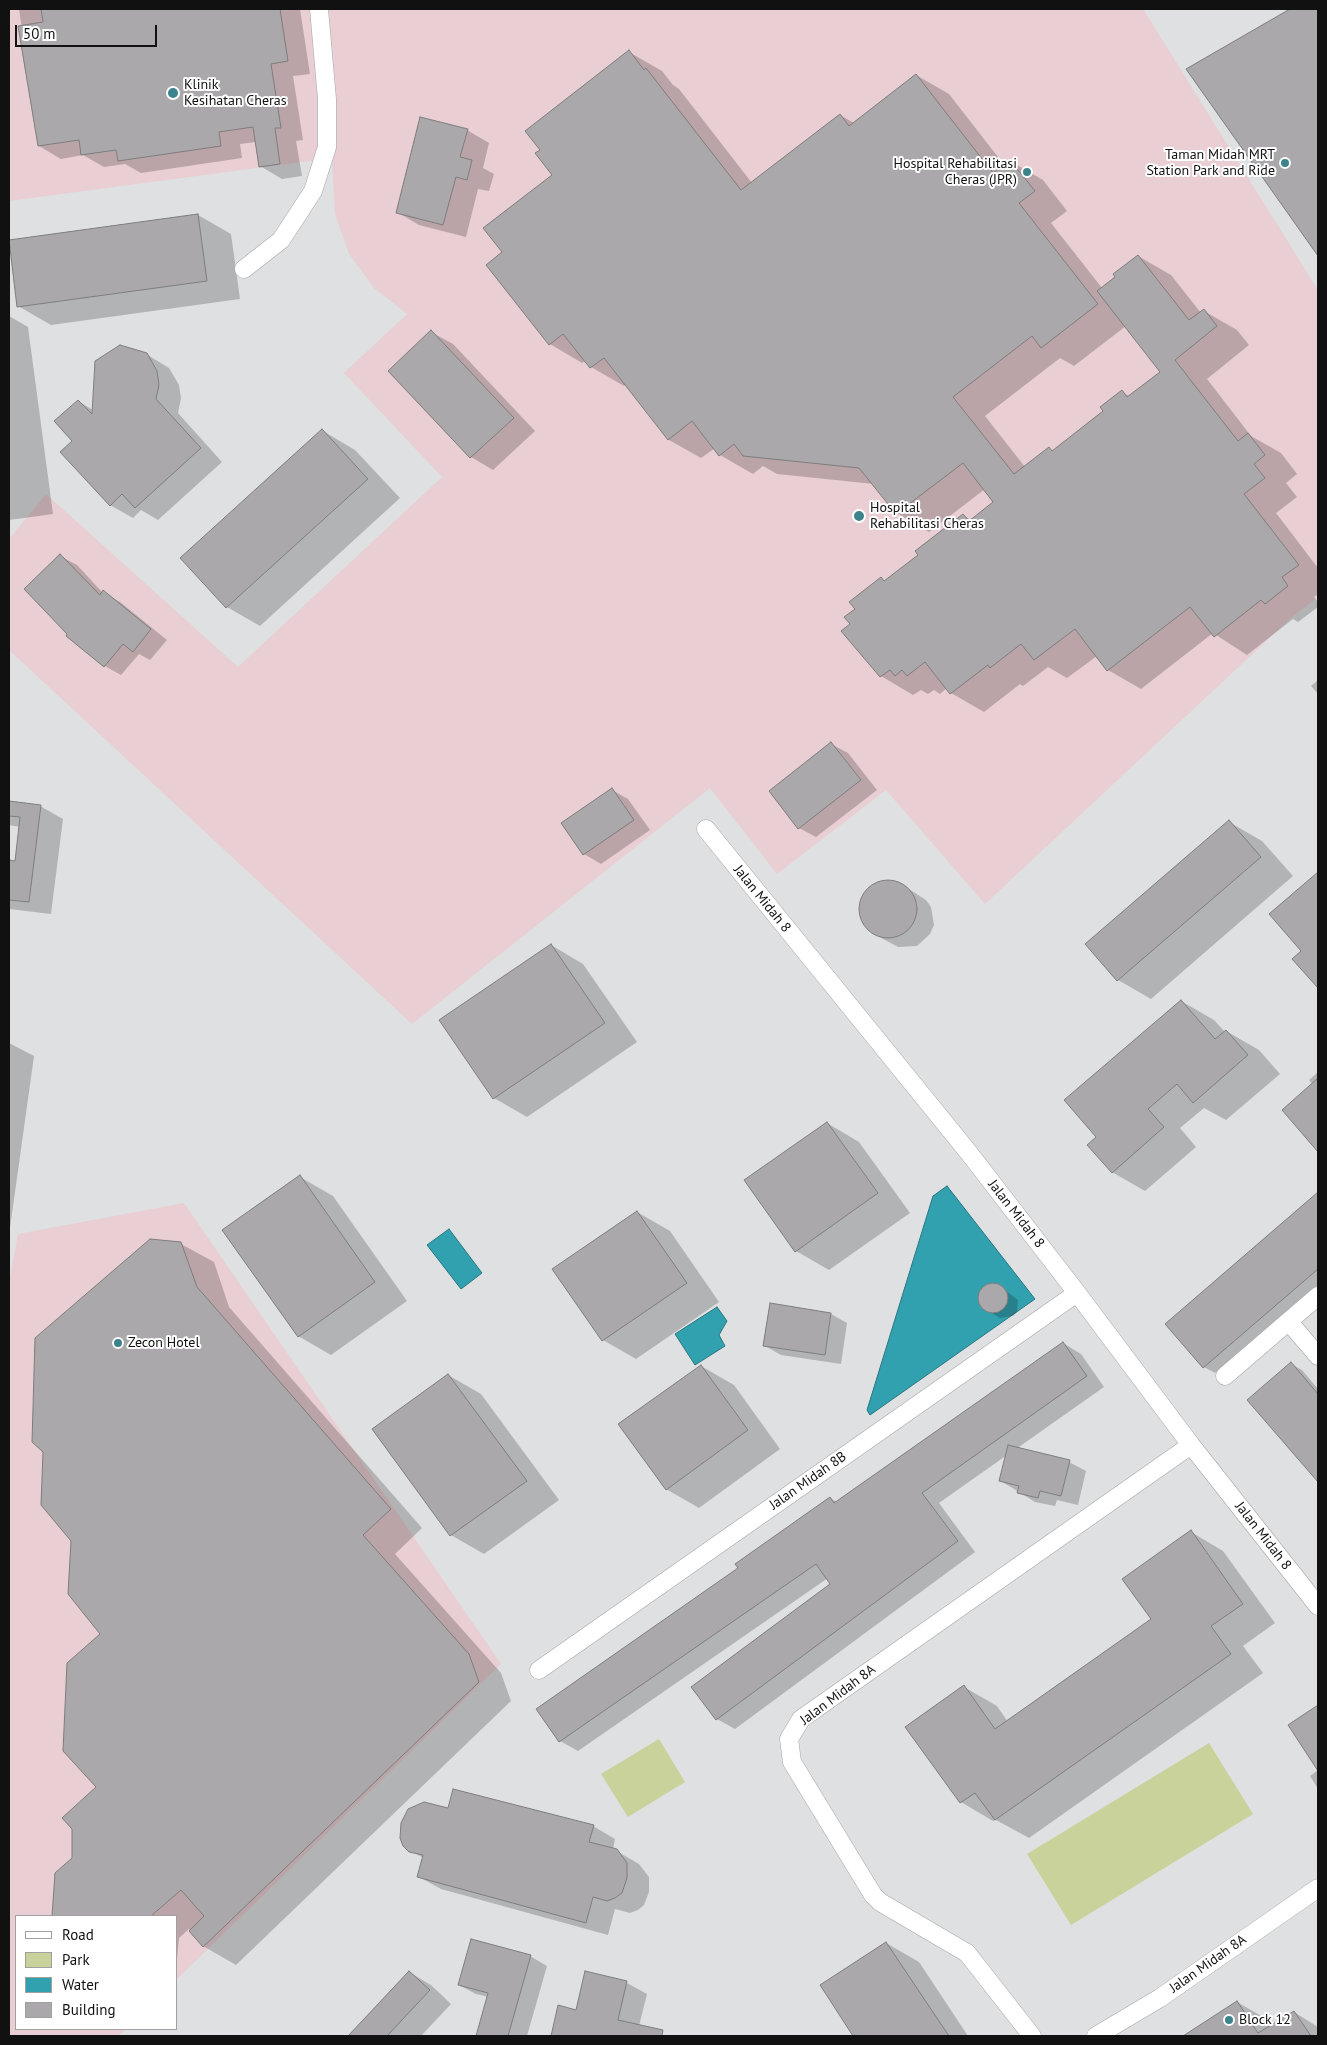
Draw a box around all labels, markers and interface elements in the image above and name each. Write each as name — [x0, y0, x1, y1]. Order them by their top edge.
scale bar — [18, 15, 160, 47]
text: 50 m — [23, 24, 56, 43]
place label: Klinik Kesihatan Cheras — [184, 77, 287, 110]
marker: Klinik Kesihatan Cheras — [166, 86, 180, 100]
place label: Taman Midah MRT Station Park and Ride — [1146, 147, 1275, 180]
place label: Hospital Rehabilitasi Cheras (JPR) — [893, 156, 1017, 188]
marker: Taman Midah MRT Station Park and Ride — [1279, 157, 1291, 169]
marker: Hospital Rehabilitasi Cheras (JPR) — [1021, 166, 1033, 178]
place label: Hospital Rehabilitasi Cheras — [870, 500, 984, 532]
marker: Hospital Rehabilitasi Cheras — [852, 509, 866, 523]
street label: Jalan Midah 8 — [730, 862, 794, 936]
street label: Jalan Midah 8 — [984, 1177, 1048, 1251]
place label: Zecon Hotel — [128, 1335, 199, 1351]
marker: Zecon Hotel — [112, 1337, 124, 1349]
street label: Jalan Midah 8B — [766, 1448, 850, 1514]
street label: Jalan Midah 8 — [1231, 1499, 1295, 1573]
street label: Jalan Midah 8A — [797, 1661, 879, 1729]
legend — [15, 1915, 178, 2030]
text: Road — [62, 1925, 94, 1944]
street label: Jalan Midah 8A — [1166, 1931, 1250, 1997]
text: Park — [62, 1950, 90, 1969]
text: Water — [62, 1975, 99, 1994]
text: Building — [62, 2000, 116, 2019]
place label: Block 12 — [1239, 2012, 1291, 2028]
marker: Block 12 — [1223, 2014, 1235, 2026]

